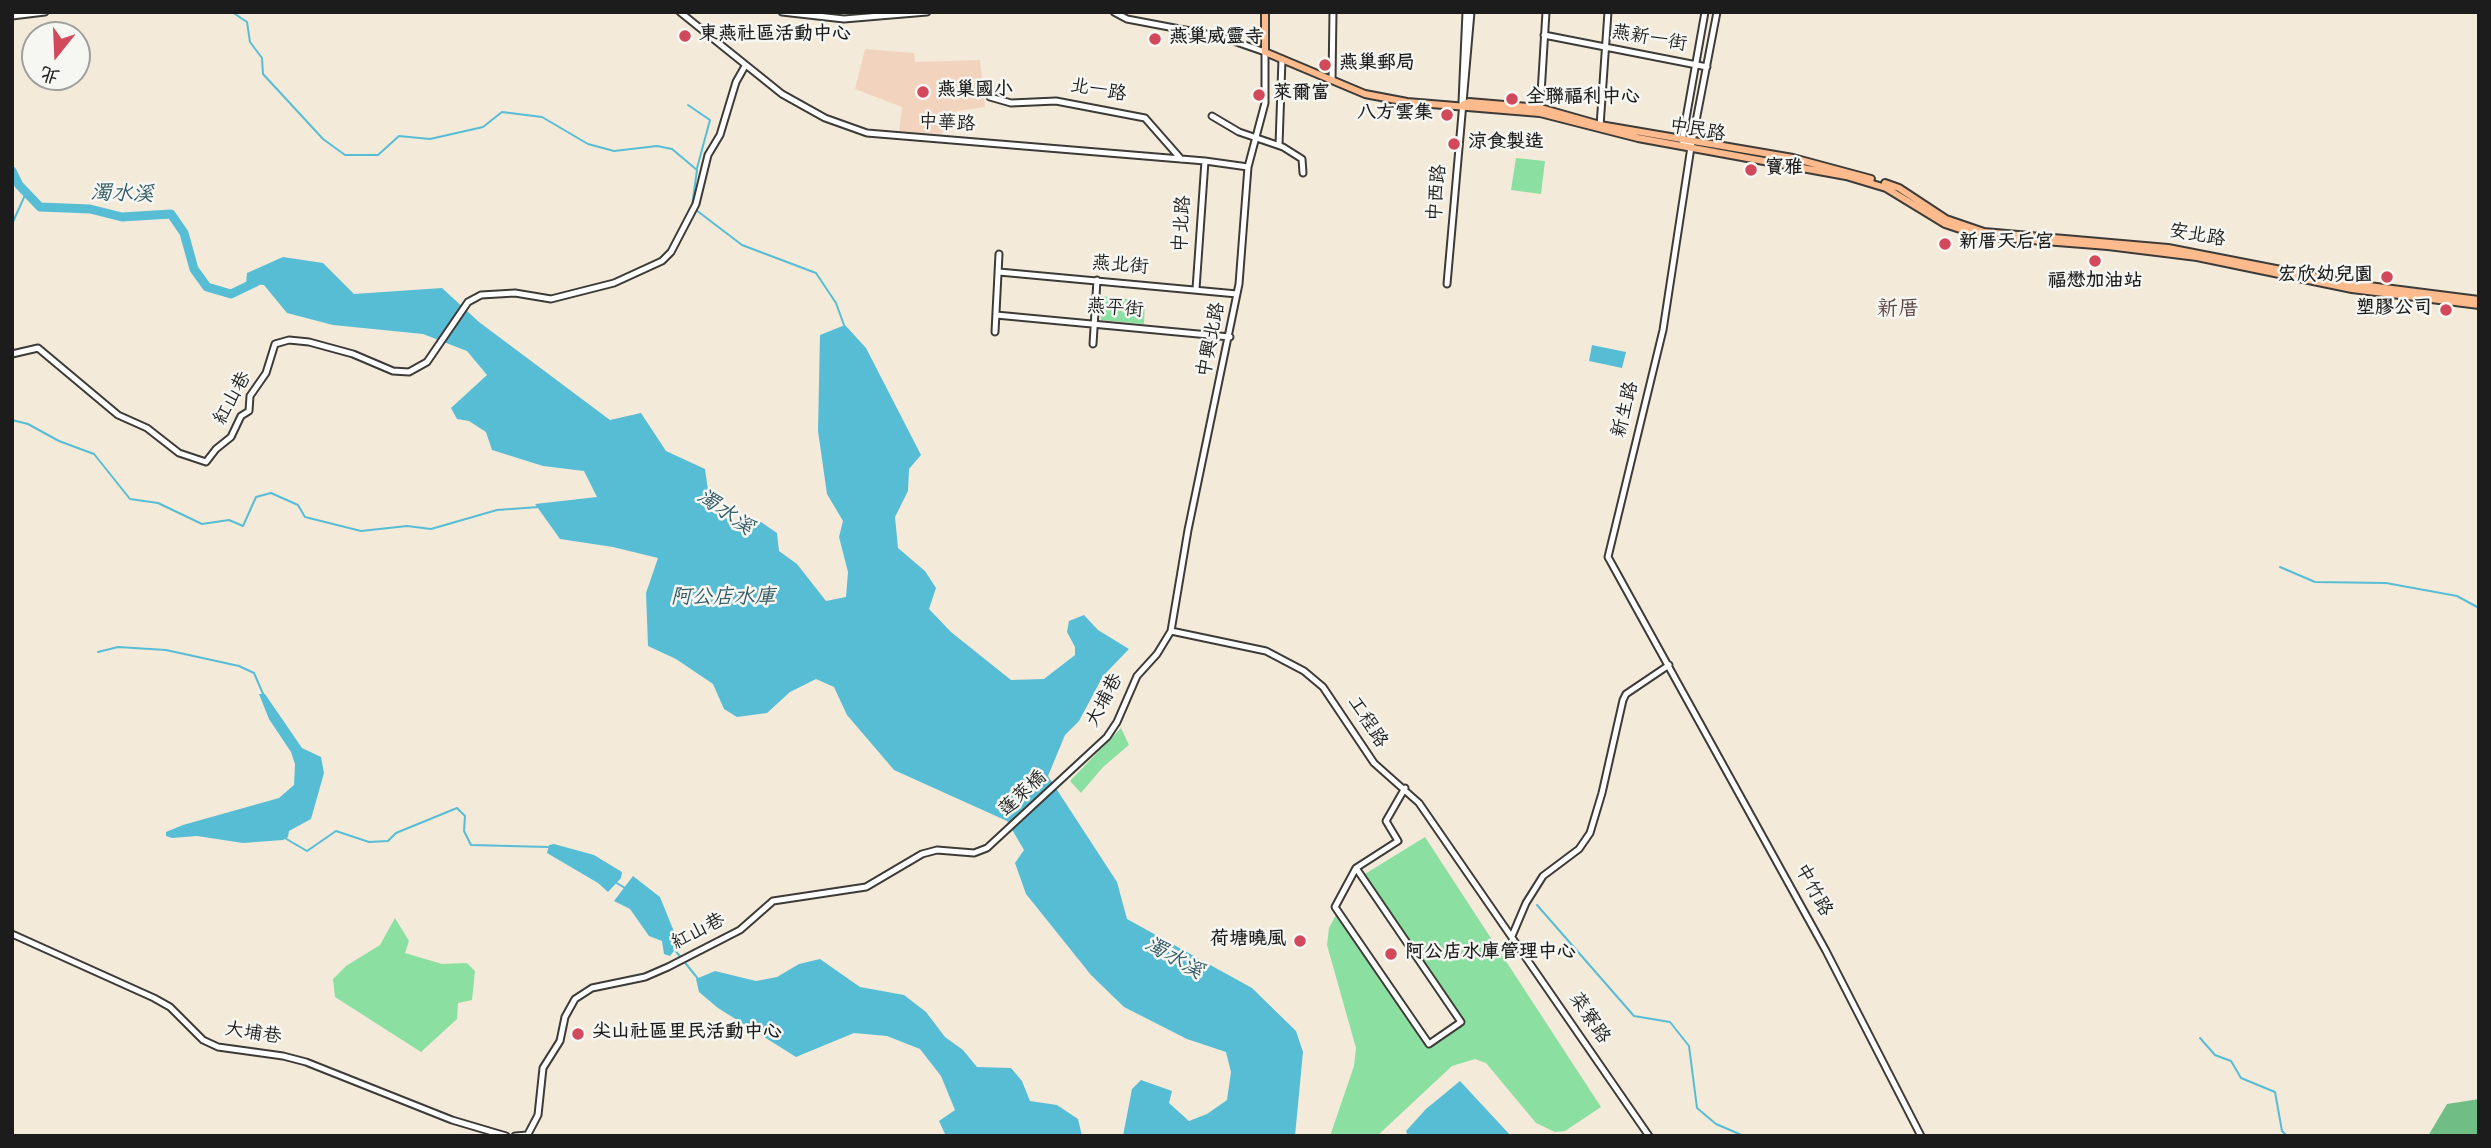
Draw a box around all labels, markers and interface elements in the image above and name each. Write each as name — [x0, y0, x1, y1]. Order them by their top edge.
north arrow — [21, 21, 91, 91]
street label: 燕新一街 — [1610, 22, 1688, 58]
place label: 東燕社區活動中心 — [699, 25, 851, 47]
marker: 東燕社區活動中心 — [677, 28, 693, 44]
place label: 燕巢威靈寺 — [1169, 28, 1264, 50]
marker: 燕巢威靈寺 — [1147, 31, 1163, 47]
place label: 燕巢郵局 — [1339, 54, 1415, 76]
text: 北 — [36, 57, 64, 91]
marker: 燕巢郵局 — [1317, 57, 1333, 73]
street label: 北一路 — [1068, 76, 1128, 108]
place label: 燕巢國小 — [937, 81, 1013, 103]
marker: 燕巢國小 — [915, 84, 931, 100]
place label: 萊爾富 — [1273, 84, 1330, 106]
marker: 萊爾富 — [1251, 87, 1267, 103]
place label: 全聯福利中心 — [1526, 88, 1640, 110]
marker: 全聯福利中心 — [1504, 91, 1520, 107]
place label: 八方雲集 — [1357, 104, 1433, 126]
marker: 八方雲集 — [1439, 107, 1455, 123]
street label: 中華路 — [918, 112, 976, 138]
street label: 中民路 — [1667, 116, 1727, 148]
place label: 涼食製造 — [1468, 133, 1544, 155]
marker: 涼食製造 — [1446, 136, 1462, 152]
place label: 寶雅 — [1765, 159, 1803, 181]
marker: 寶雅 — [1743, 162, 1759, 178]
street label: 中西路 — [1425, 164, 1453, 222]
water label: 濁水溪 — [90, 182, 154, 210]
street label: 中北路 — [1171, 195, 1197, 253]
street label: 安北路 — [2167, 221, 2227, 253]
place label: 新厝天后宮 — [1959, 233, 2054, 255]
marker: 新厝天后宮 — [1937, 236, 1953, 252]
street label: 燕北街 — [1091, 253, 1149, 281]
marker: 福懋加油站 — [2087, 253, 2103, 269]
place label: 宏欣幼兒園 — [2278, 266, 2373, 288]
marker: 宏欣幼兒園 — [2379, 269, 2395, 285]
place label: 福懋加油站 — [2048, 272, 2142, 294]
street label: 燕平街 — [1086, 296, 1144, 324]
district label: 新厝 — [1877, 298, 1919, 324]
place label: 塑膠公司 — [2356, 299, 2432, 321]
street label: 中興北路 — [1195, 301, 1231, 379]
marker: 塑膠公司 — [2438, 302, 2454, 318]
street label: 紅山巷 — [210, 369, 258, 429]
street label: 新生路 — [1609, 380, 1645, 440]
water label: 濁水溪 — [691, 486, 757, 542]
water label: 阿公店水庫 — [671, 586, 775, 612]
street label: 大埔巷 — [1083, 670, 1129, 732]
street label: 工程路 — [1341, 693, 1391, 753]
street label: 蓬萊橋 — [995, 767, 1053, 823]
street label: 中竹路 — [1788, 861, 1836, 921]
street label: 紅山巷 — [668, 910, 730, 956]
place label: 荷塘曉風 — [1210, 930, 1286, 952]
water label: 濁水溪 — [1139, 933, 1207, 987]
marker: 荷塘曉風 — [1292, 933, 1308, 949]
place label: 阿公店水庫管理中心 — [1405, 943, 1576, 965]
marker: 阿公店水庫管理中心 — [1383, 946, 1399, 962]
street label: 菜寮路 — [1563, 989, 1613, 1049]
street label: 大埔巷 — [223, 1019, 283, 1051]
place label: 尖山社區里民活動中心 — [592, 1023, 782, 1045]
marker: 尖山社區里民活動中心 — [570, 1026, 586, 1042]

